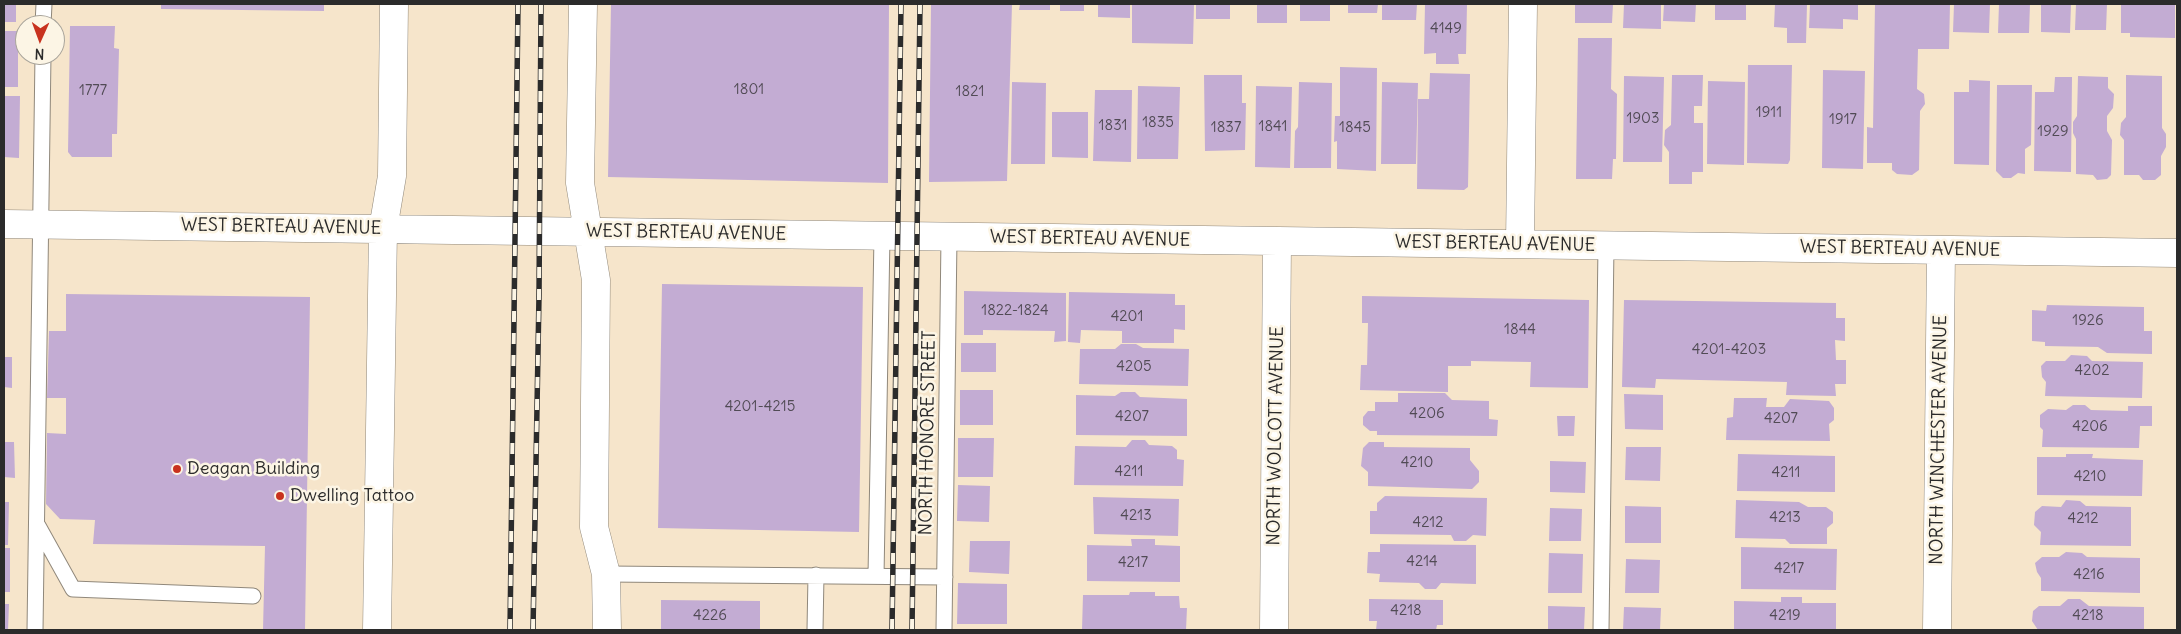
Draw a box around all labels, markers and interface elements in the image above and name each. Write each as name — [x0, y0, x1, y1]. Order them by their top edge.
north arrow — [15, 15, 65, 65]
house number: 4149 — [1430, 20, 1462, 38]
text: N — [34, 45, 45, 63]
house number: 1801 — [734, 81, 764, 99]
house number: 1777 — [79, 82, 107, 100]
house number: 1821 — [956, 83, 984, 101]
house number: 1911 — [1756, 104, 1782, 122]
house number: 1903 — [1627, 110, 1659, 128]
house number: 1917 — [1829, 111, 1857, 129]
house number: 1835 — [1142, 114, 1174, 132]
house number: 1831 — [1099, 117, 1127, 135]
house number: 1841 — [1258, 118, 1288, 136]
house number: 1837 — [1211, 119, 1241, 137]
house number: 1845 — [1339, 119, 1371, 137]
house number: 1929 — [2037, 123, 2069, 141]
street label: WEST BERTEAU AVENUE — [181, 214, 381, 240]
street label: WEST BERTEAU AVENUE — [586, 220, 786, 246]
street label: WEST BERTEAU AVENUE — [990, 226, 1190, 252]
street label: WEST BERTEAU AVENUE — [1395, 231, 1595, 257]
street label: WEST BERTEAU AVENUE — [1800, 236, 2000, 262]
house number: 1822-1824 — [981, 302, 1049, 320]
house number: 4201 — [1111, 308, 1143, 326]
house number: 1926 — [2072, 312, 2104, 330]
street label: NORTH WINCHESTER AVENUE — [1926, 315, 1952, 565]
house number: 1844 — [1504, 321, 1536, 339]
street label: NORTH WOLCOTT AVENUE — [1263, 326, 1289, 546]
street label: NORTH HONORE STREET — [915, 330, 941, 536]
house number: 4201-4203 — [1692, 341, 1766, 359]
house number: 4205 — [1116, 358, 1152, 376]
house number: 4202 — [2075, 362, 2109, 380]
house number: 4201-4215 — [725, 398, 795, 416]
house number: 4206 — [1409, 405, 1445, 423]
house number: 4207 — [1115, 408, 1149, 426]
house number: 4207 — [1764, 410, 1798, 428]
house number: 4206 — [2072, 418, 2108, 436]
house number: 4210 — [1401, 454, 1433, 472]
place label: Deagan Building — [187, 458, 320, 480]
marker: Deagan Building — [171, 463, 183, 475]
house number: 4211 — [1115, 463, 1143, 481]
house number: 4211 — [1772, 464, 1800, 482]
house number: 4210 — [2074, 468, 2106, 486]
place label: Dwelling Tattoo — [290, 485, 414, 507]
marker: Dwelling Tattoo — [274, 490, 286, 502]
house number: 4213 — [1120, 507, 1152, 525]
house number: 4213 — [1769, 509, 1801, 527]
house number: 4212 — [2067, 510, 2099, 528]
house number: 4212 — [1412, 514, 1444, 532]
house number: 4214 — [1406, 553, 1438, 571]
house number: 4217 — [1118, 554, 1148, 572]
house number: 4217 — [1774, 560, 1804, 578]
house number: 4216 — [2073, 566, 2105, 584]
house number: 4218 — [1390, 602, 1422, 620]
house number: 4226 — [693, 607, 727, 625]
house number: 4219 — [1769, 607, 1801, 625]
house number: 4218 — [2072, 607, 2104, 625]

